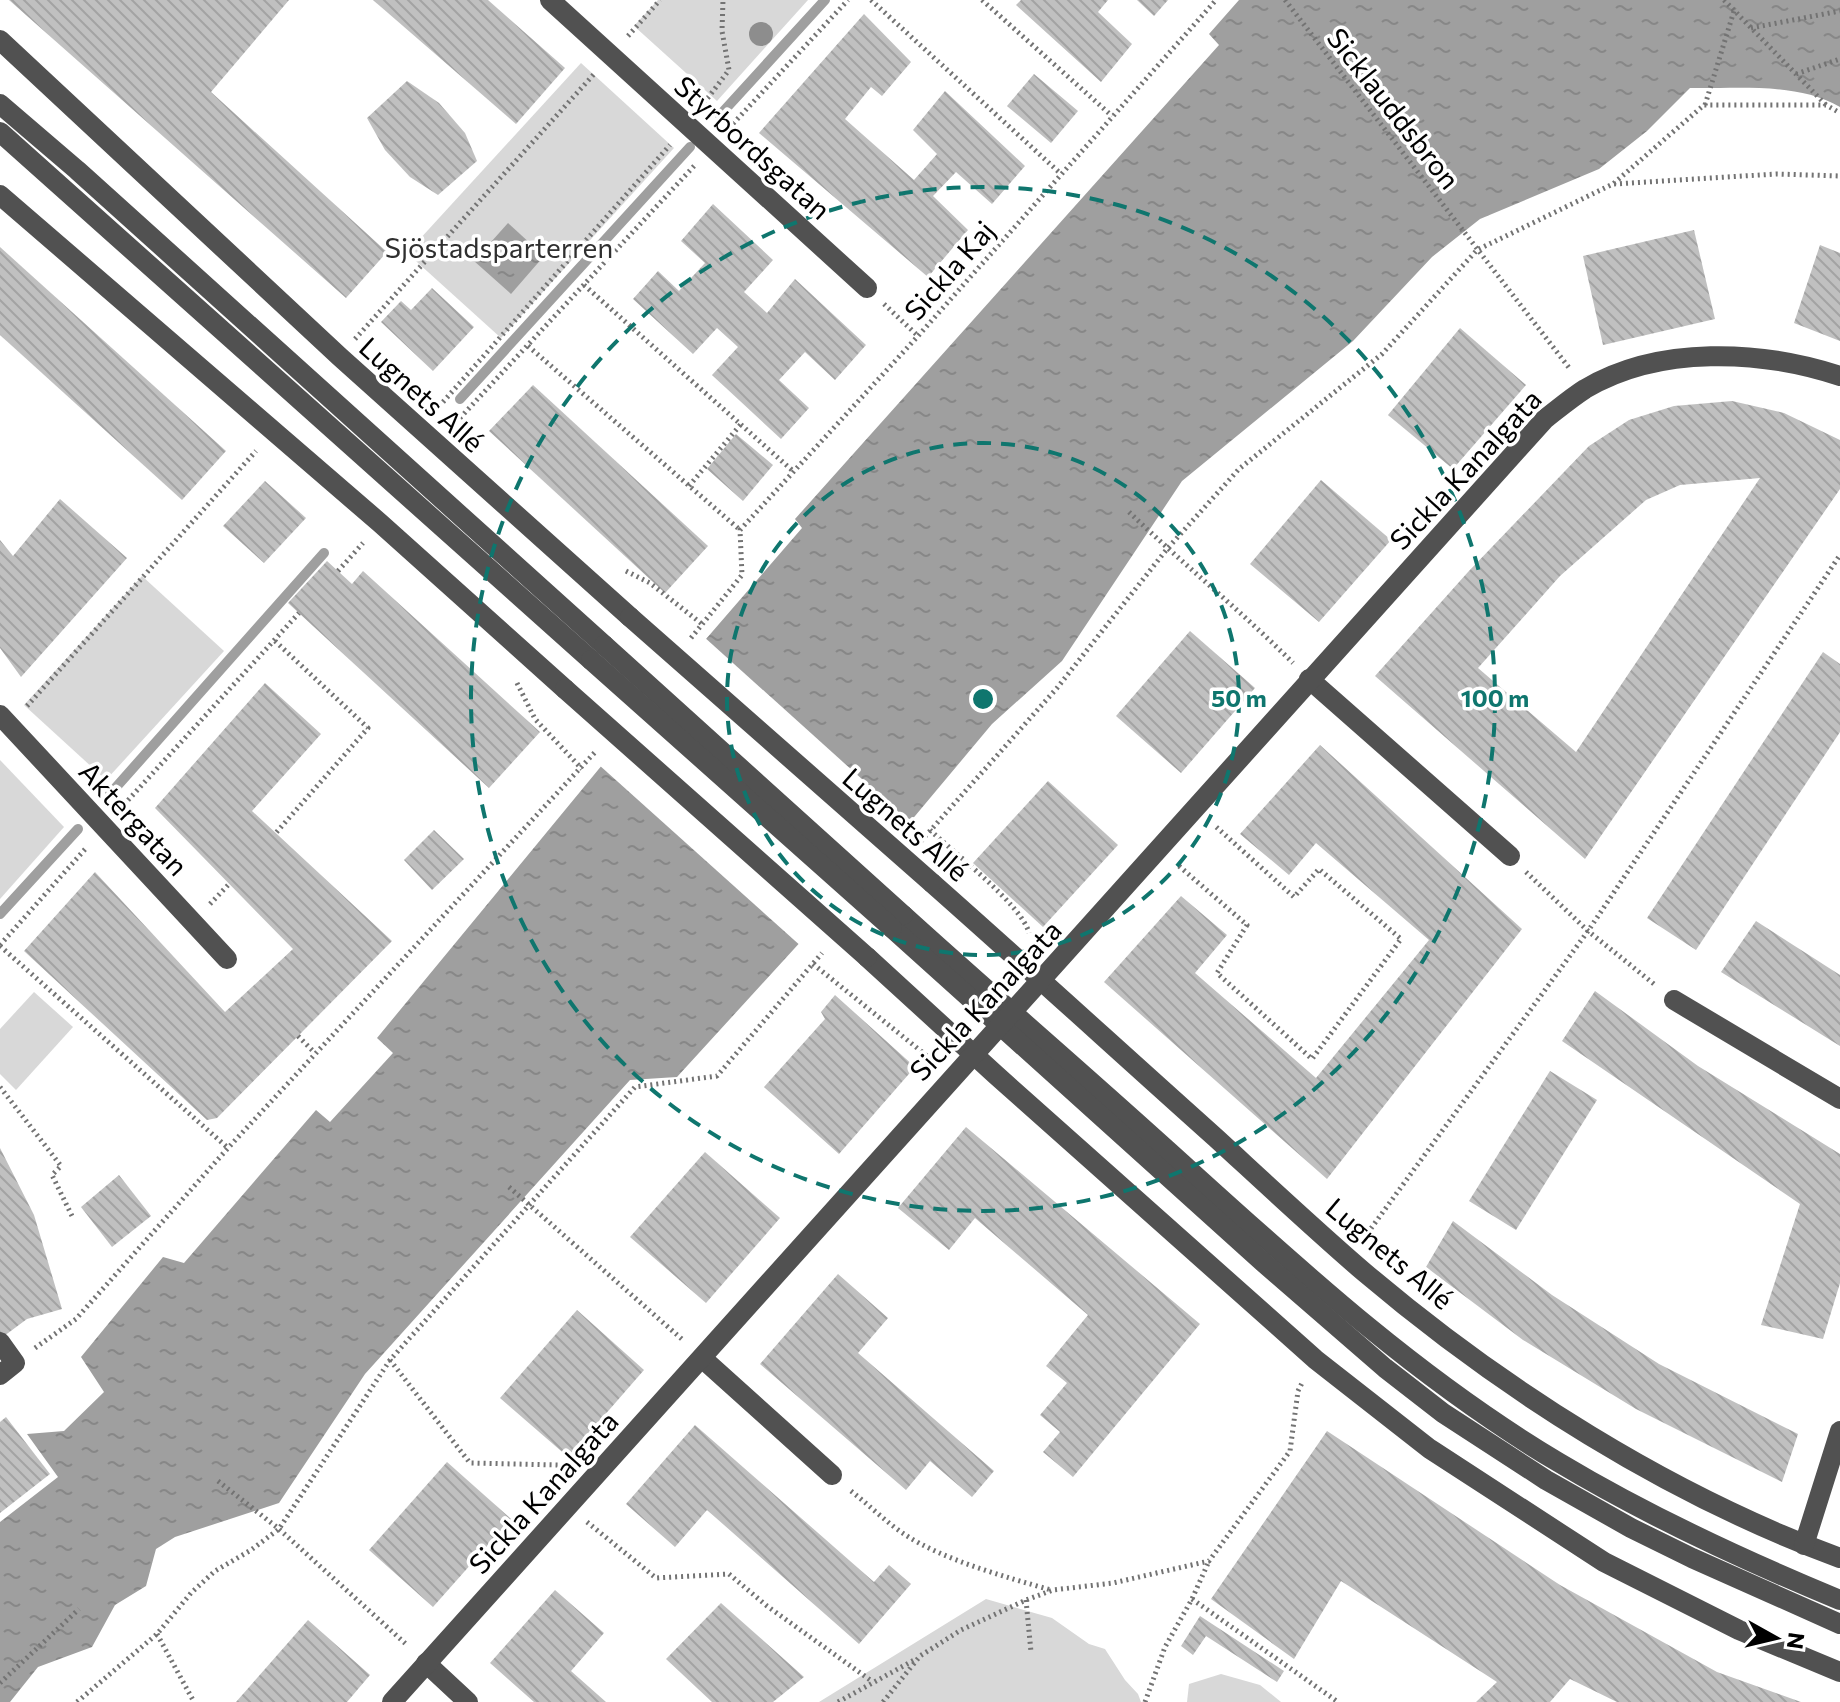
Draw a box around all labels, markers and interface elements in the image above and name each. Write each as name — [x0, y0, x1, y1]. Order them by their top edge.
street label: Sicklauddsbron — [1321, 21, 1467, 195]
street label: Styrbordsgatan — [668, 68, 838, 226]
street label: Sickla Kaj — [897, 213, 1001, 327]
park label: Sjöstadsparterren — [385, 230, 613, 264]
street label: Lugnets Allé — [353, 329, 491, 459]
street label: Sickla Kanalgata — [1382, 382, 1548, 556]
text: 50 m — [1211, 683, 1267, 712]
text: 100 m — [1461, 683, 1529, 712]
centre of rings — [969, 685, 997, 713]
street label: Aktergatan — [73, 754, 195, 882]
street label: Lugnets Allé — [836, 760, 976, 888]
street label: Sickla Kanalgata — [902, 913, 1068, 1087]
street label: Lugnets Allé — [1320, 1190, 1460, 1316]
street label: Sickla Kanalgata — [461, 1404, 625, 1580]
north arrow — [1736, 1598, 1816, 1678]
text: N — [1782, 1631, 1811, 1651]

